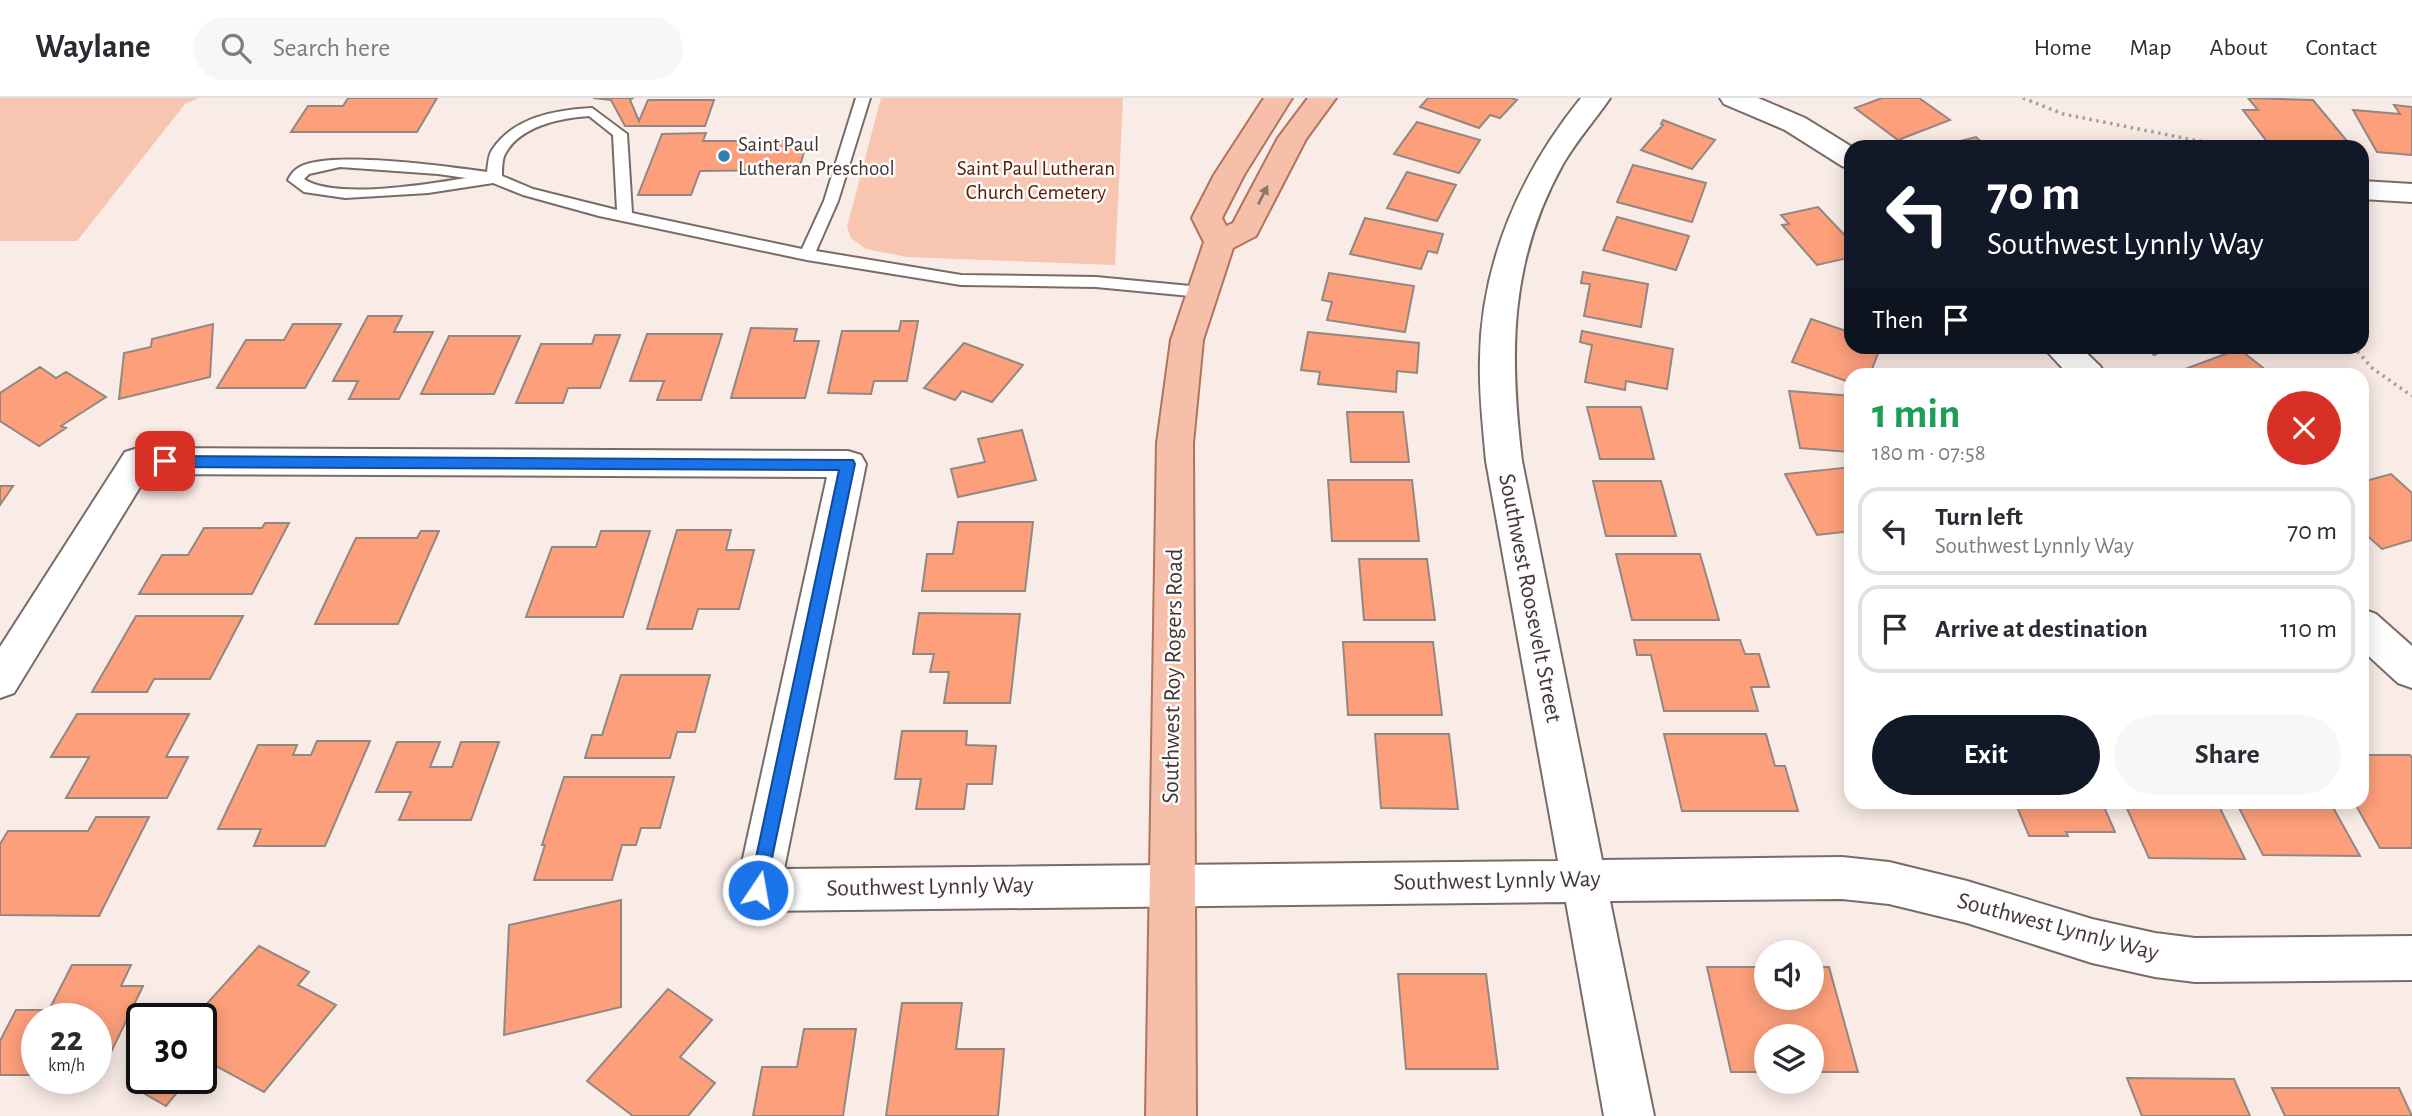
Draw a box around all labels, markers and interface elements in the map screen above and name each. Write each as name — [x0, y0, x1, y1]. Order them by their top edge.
search box — [193, 17, 683, 80]
icon: search — [217, 29, 255, 67]
text: Waylane — [35, 31, 151, 64]
text: Search here — [273, 35, 390, 61]
text: Home — [2034, 36, 2092, 60]
text: Map — [2130, 36, 2172, 60]
text: About — [2210, 36, 2267, 60]
text: Contact — [2305, 36, 2377, 60]
place label: Saint Paul Lutheran Preschool — [738, 134, 895, 179]
marker: Saint Paul Lutheran Preschool — [716, 148, 732, 164]
park label: Saint Paul Lutheran Church Cemetery — [957, 158, 1115, 203]
icon: left — [1872, 168, 1963, 259]
text: 70 m — [1987, 170, 2081, 219]
one-way arrow — [1257, 185, 1268, 205]
text: Southwest Lynnly Way — [1987, 228, 2264, 260]
icon: arrive — [1937, 301, 1975, 339]
text: Then — [1872, 307, 1923, 333]
button: close — [2267, 391, 2341, 465]
text: 1 min — [1872, 393, 1961, 435]
pin — [135, 431, 195, 491]
icon: arrive — [146, 442, 184, 480]
text: 180 m · 07:58 — [1872, 442, 1986, 465]
street label: Southwest Roosevelt Street — [1494, 472, 1566, 725]
text: Turn left — [1935, 504, 2023, 530]
icon: left — [1876, 512, 1914, 550]
text: 70 m — [2287, 518, 2337, 544]
text: Southwest Lynnly Way — [1935, 535, 2134, 558]
street label: Southwest Roy Rogers Road — [1159, 548, 1187, 804]
icon: arrive — [1876, 610, 1914, 648]
text: Arrive at destination — [1935, 616, 2148, 642]
text: 110 m — [2280, 616, 2337, 642]
button: Exit — [1872, 715, 2100, 795]
button: Share — [2114, 715, 2341, 795]
position arrow — [721, 853, 795, 927]
street label: Southwest Lynnly Way — [1393, 867, 1601, 895]
street label: Southwest Lynnly Way — [826, 873, 1034, 901]
street label: Southwest Lynnly Way — [1955, 889, 2161, 965]
map controls — [1754, 940, 1824, 1094]
button: sound — [1754, 940, 1824, 1010]
speed limit sign: 30 — [126, 1003, 217, 1094]
text: 22 — [50, 1022, 83, 1057]
button: layers — [1754, 1024, 1824, 1094]
text: km/h — [48, 1057, 85, 1075]

